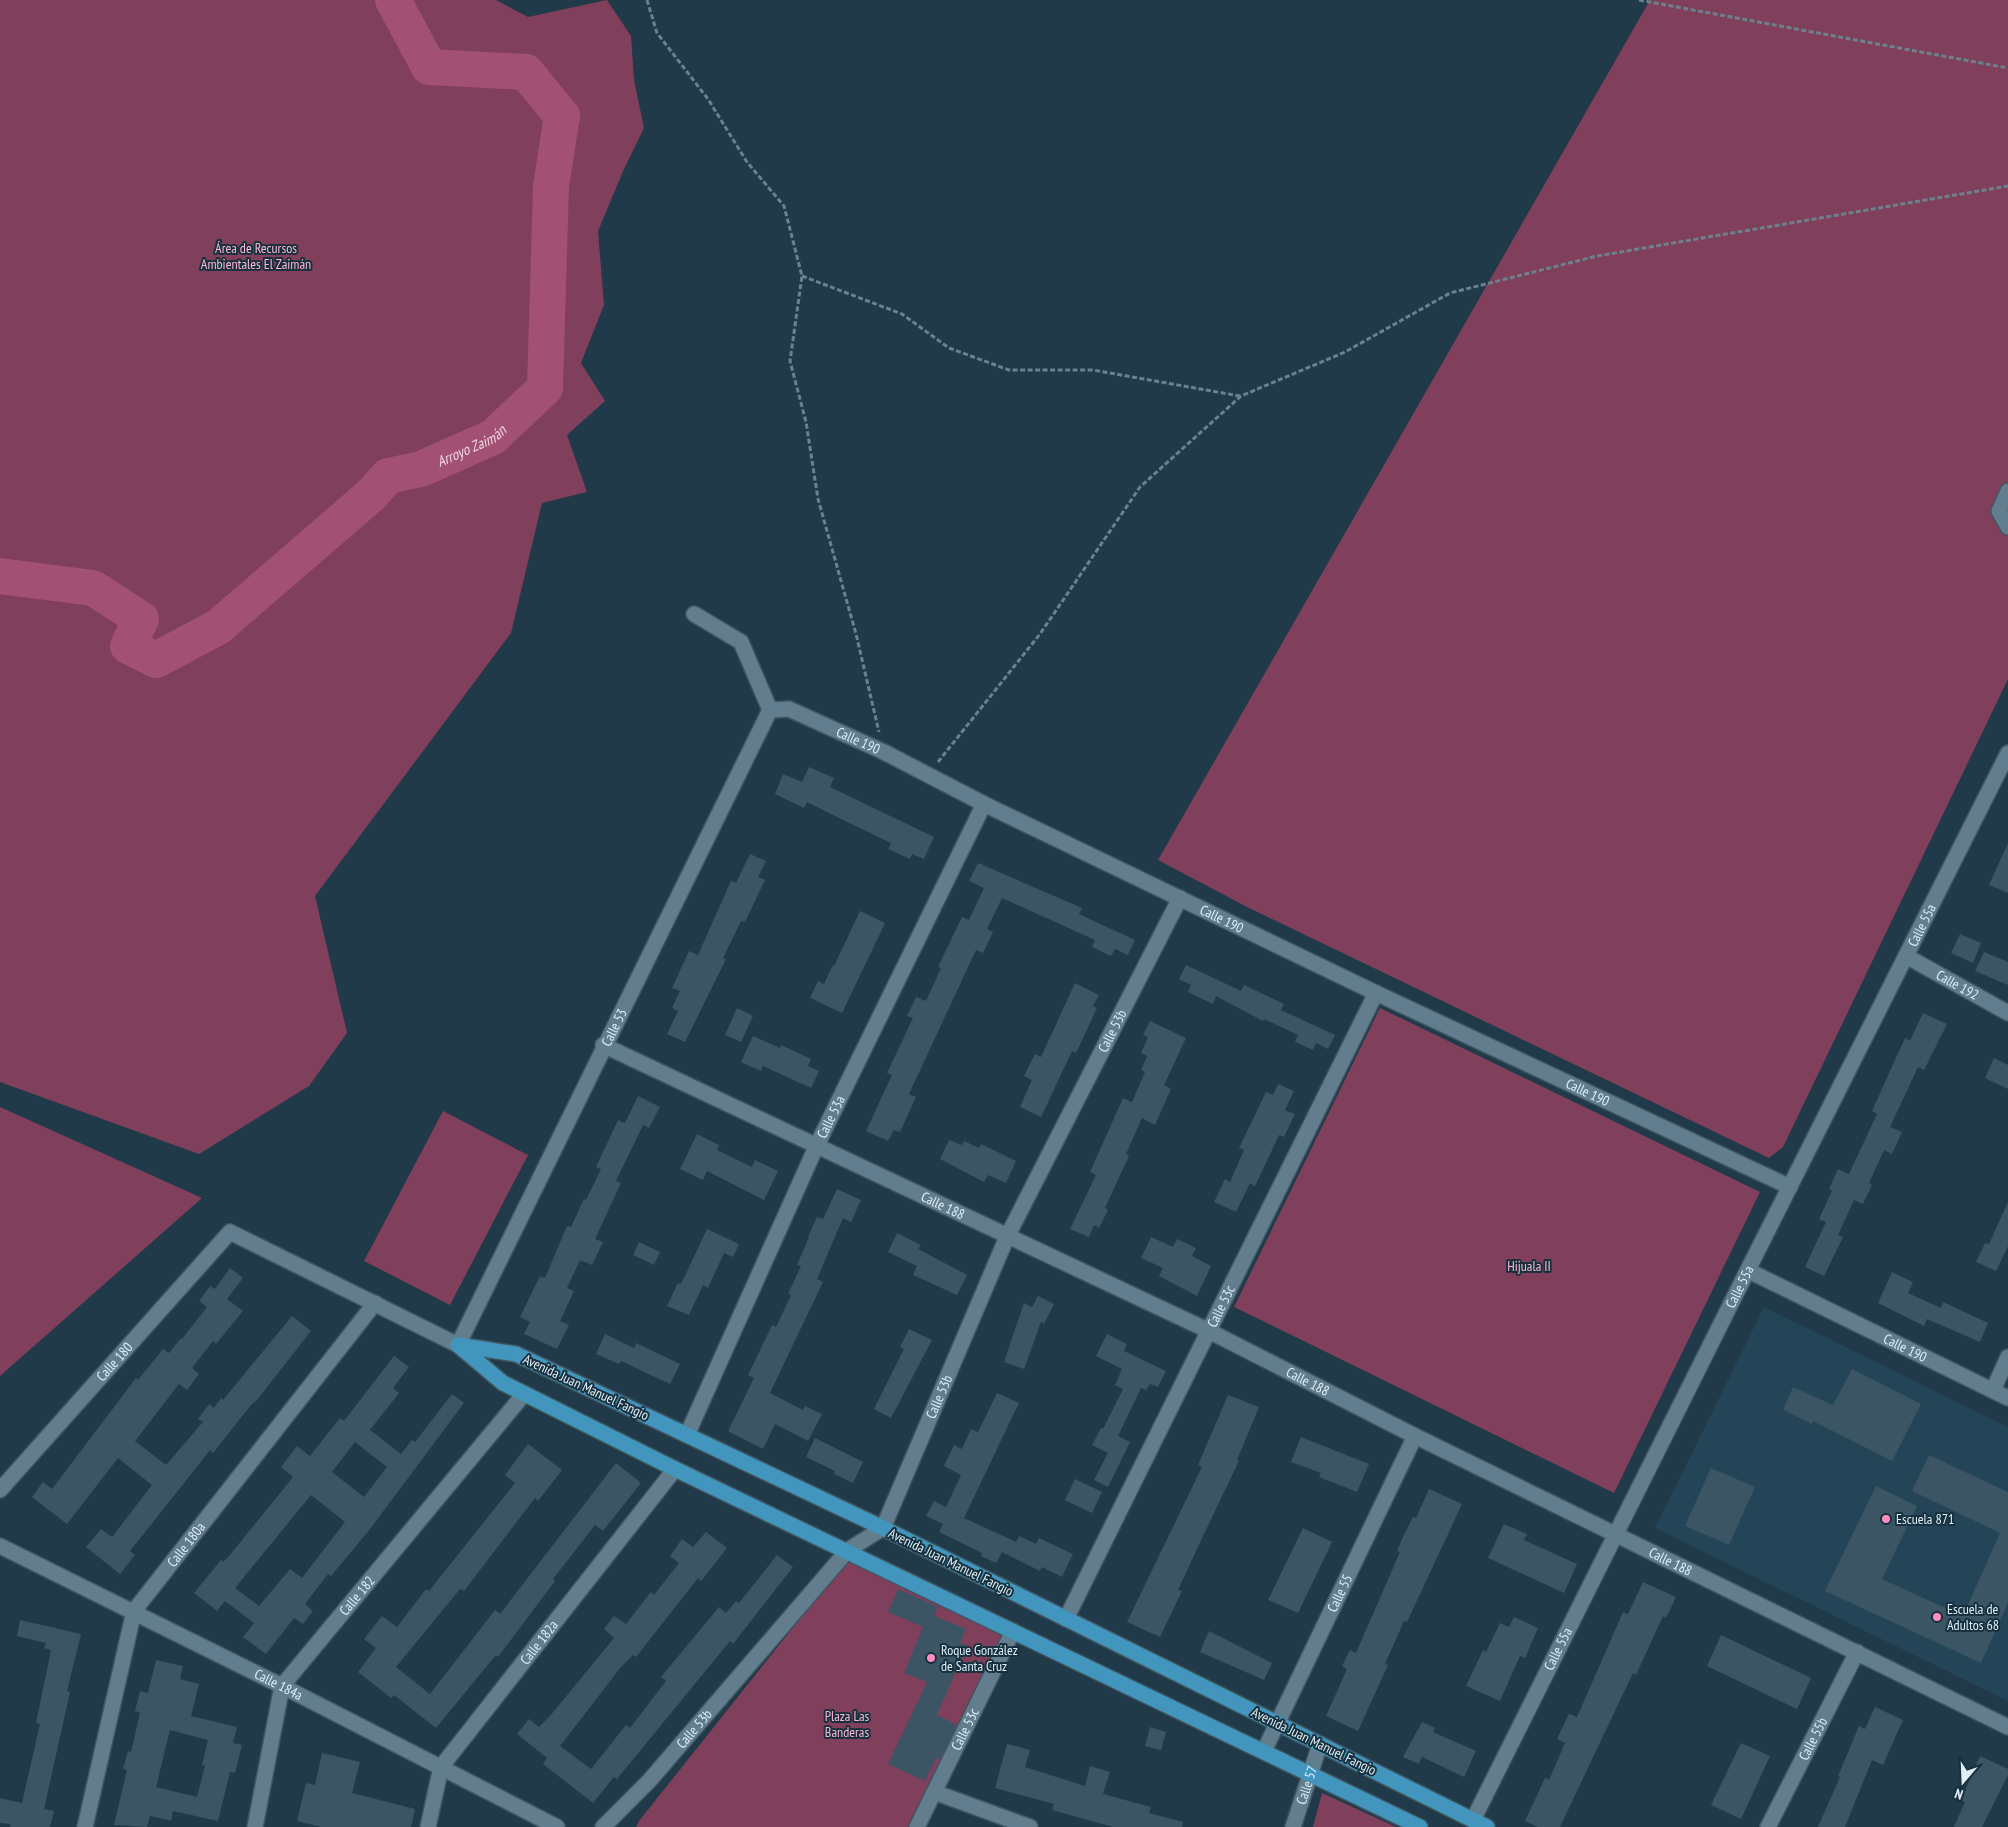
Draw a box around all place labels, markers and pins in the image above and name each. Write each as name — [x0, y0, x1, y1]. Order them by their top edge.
place label: Escuela 871 — [1896, 1510, 1954, 1528]
marker: Escuela 871 — [1880, 1513, 1892, 1525]
place label: Escuela de Adultos 68 — [1947, 1600, 1999, 1634]
marker: Escuela de Adultos 68 — [1931, 1611, 1943, 1623]
place label: Roque González de Santa Cruz — [941, 1641, 1018, 1675]
marker: Roque González de Santa Cruz — [925, 1652, 937, 1664]

